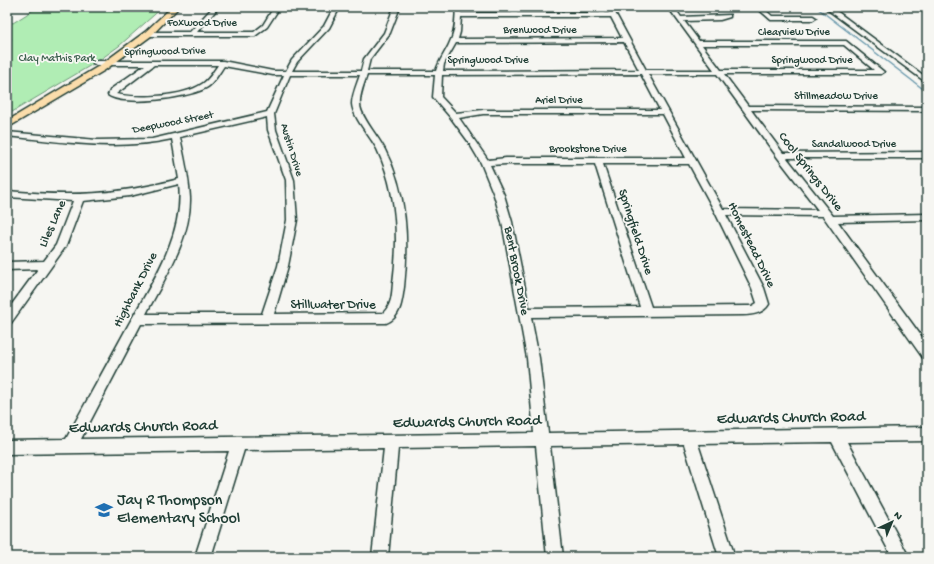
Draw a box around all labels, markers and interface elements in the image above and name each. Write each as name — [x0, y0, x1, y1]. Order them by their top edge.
street label: Foxwood Drive — [166, 18, 237, 30]
street label: Brenwood Drive — [502, 25, 577, 37]
street label: Clearview Drive — [758, 27, 830, 39]
street label: Springwood Drive — [124, 45, 206, 59]
park label: Clay Mathis Park — [19, 53, 96, 65]
street label: Springwood Drive — [447, 55, 529, 67]
street label: Springwood Drive — [771, 55, 853, 67]
street label: Stillmeadow Drive — [794, 91, 878, 103]
street label: Ariel Drive — [535, 95, 583, 107]
street label: Deepwood Street — [130, 109, 216, 137]
street label: Austin Drive — [277, 122, 305, 178]
street label: Cool Springs Drive — [775, 130, 846, 215]
street label: Sandalwood Drive — [812, 139, 897, 151]
street label: Brookstone Drive — [548, 144, 627, 156]
street label: Springfield Drive — [614, 187, 656, 277]
street label: Liles Lane — [36, 198, 70, 250]
street label: Homestead Drive — [724, 200, 778, 290]
street label: Bent Brook Drive — [500, 224, 532, 317]
street label: Highbank Drive — [111, 250, 161, 330]
street label: Stillwater Drive — [290, 298, 376, 313]
street label: Edwards Church Road — [717, 408, 867, 430]
street label: Edwards Church Road — [393, 412, 543, 434]
street label: Edwards Church Road — [69, 417, 219, 439]
place label: Jay R Thompson Elementary School — [117, 492, 240, 529]
school or university icon: Jay R Thompson Elementary School — [94, 500, 114, 520]
north arrow — [872, 502, 912, 542]
text: N — [891, 509, 904, 523]

